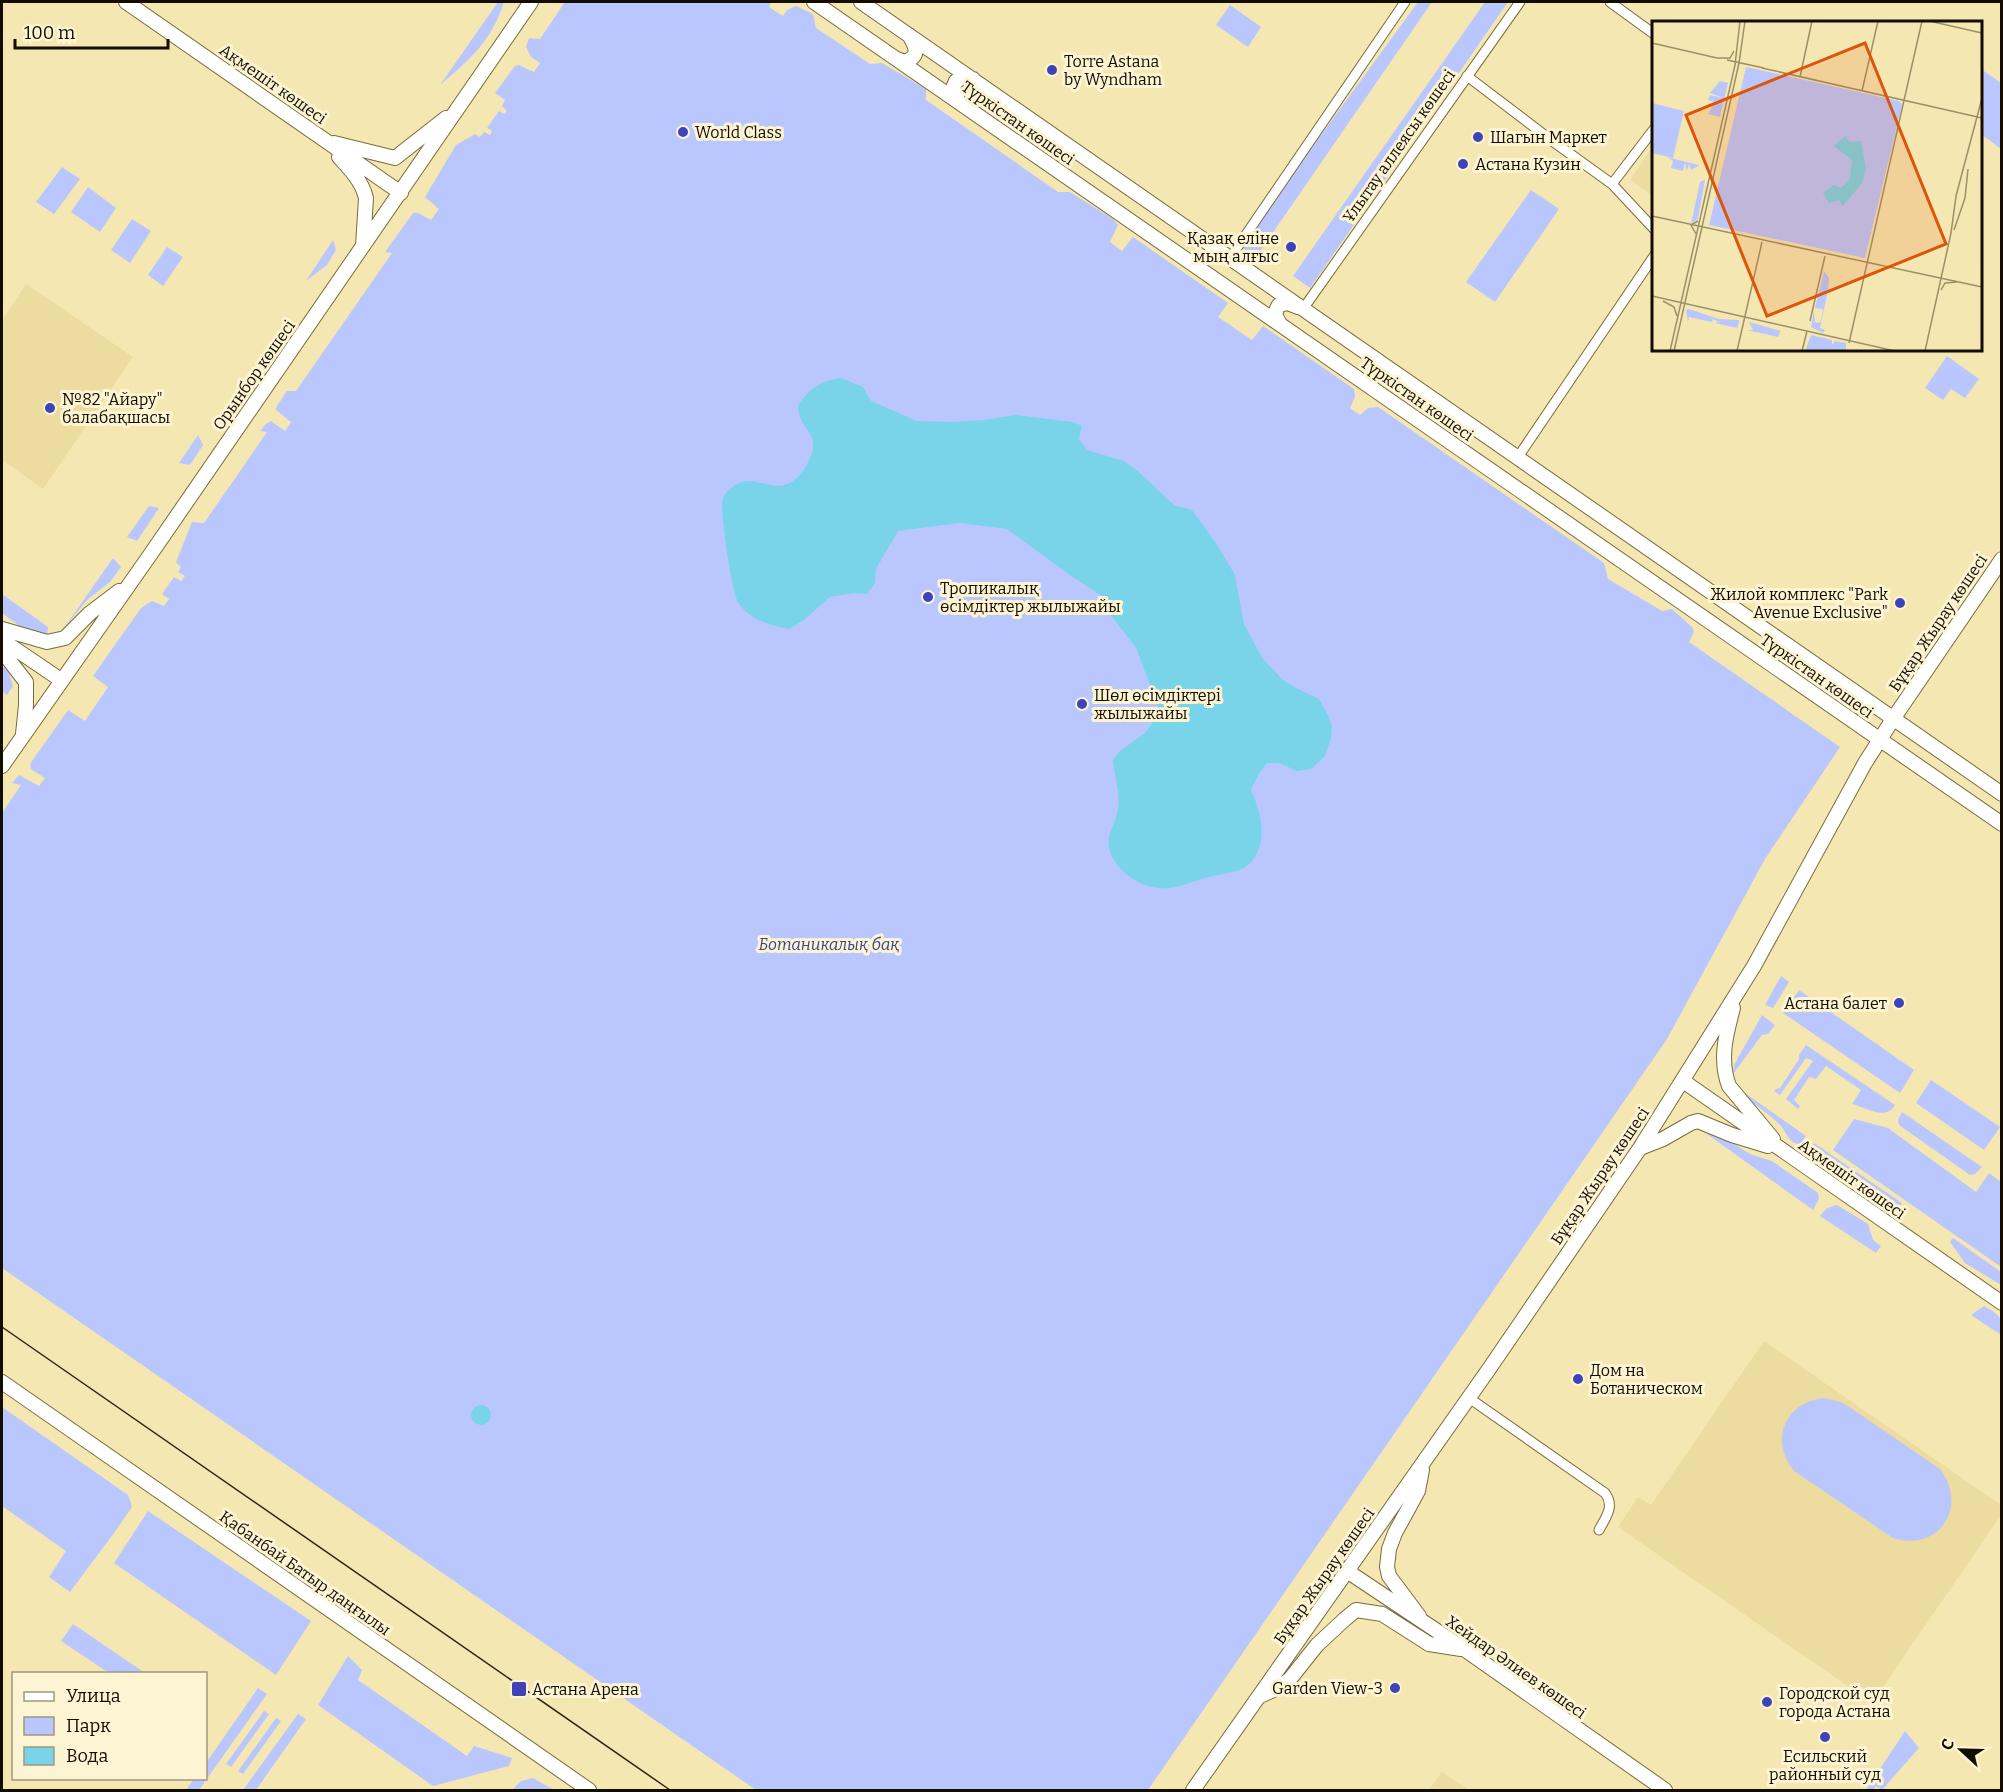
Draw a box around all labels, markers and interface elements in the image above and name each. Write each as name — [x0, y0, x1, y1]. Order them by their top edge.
scale bar — [15, 12, 168, 50]
inset map — [1652, 21, 1982, 351]
text: 100 m — [24, 22, 75, 44]
street label: Ақмешіт көшесі — [216, 40, 330, 128]
place label: Torre Astana by Wyndham — [1064, 52, 1162, 89]
marker: Torre Astana by Wyndham — [1045, 63, 1059, 77]
street label: Ұлытау аллеясы көшесі — [1339, 66, 1459, 226]
street label: Түркістан көшесі — [958, 77, 1078, 169]
place label: World Class — [695, 123, 782, 142]
marker: World Class — [676, 125, 690, 139]
place label: Шагын Маркет — [1490, 128, 1607, 147]
marker: Шагын Маркет — [1471, 130, 1485, 144]
place label: Астана Кузин — [1475, 155, 1581, 174]
marker: Астана Кузин — [1456, 157, 1470, 171]
place label: Қазақ еліне мың алғыс — [1187, 229, 1279, 266]
marker: Қазақ еліне мың алғыс — [1284, 240, 1298, 254]
street label: Орынбор көшесі — [209, 316, 299, 434]
street label: Түркістан көшесі — [1357, 353, 1477, 445]
place label: №82 "Айару" балабақшасы — [62, 390, 171, 427]
marker: №82 "Айару" балабақшасы — [43, 401, 57, 415]
street label: Бұқар Жырау көшесі — [1885, 550, 1991, 695]
place label: Тропикалық өсімдіктер жылыжайы — [940, 579, 1121, 616]
place label: Жилой комплекс "Park Avenue Exclusive" — [1710, 585, 1888, 622]
marker: Тропикалық өсімдіктер жылыжайы — [921, 590, 935, 604]
marker: Жилой комплекс "Park Avenue Exclusive" — [1893, 596, 1907, 610]
street label: Түркістан көшесі — [1757, 630, 1877, 722]
place label: Шөл өсімдіктері жылыжайы — [1094, 686, 1221, 723]
marker: Шөл өсімдіктері жылыжайы — [1075, 697, 1089, 711]
park label: Ботаникалық бақ — [758, 935, 900, 954]
place label: Астана балет — [1784, 994, 1887, 1013]
marker: Астана балет — [1892, 996, 1906, 1010]
street label: Бұқар Жырау көшесі — [1547, 1103, 1653, 1248]
street label: Ақмешіт көшесі — [1795, 1135, 1909, 1223]
place label: Дом на Ботаническом — [1590, 1361, 1703, 1398]
marker: Дом на Ботаническом — [1571, 1372, 1585, 1386]
street label: Бұқар Жырау көшесі — [1270, 1504, 1378, 1648]
street label: Қабанбай Батыр даңғылы — [216, 1507, 394, 1639]
street label: Хейдар Әлиев көшесі — [1442, 1611, 1590, 1723]
legend — [12, 1672, 207, 1780]
place label: Garden View-3 — [1272, 1679, 1383, 1698]
marker: Астана Арена — [510, 1680, 528, 1698]
place label: Астана Арена — [532, 1680, 639, 1699]
marker: Garden View-3 — [1388, 1681, 1402, 1695]
place label: Городской суд города Астана — [1779, 1684, 1891, 1721]
text: Улица — [66, 1685, 121, 1707]
marker: Городской суд города Астана — [1760, 1695, 1774, 1709]
text: Парк — [66, 1715, 111, 1737]
north arrow — [1931, 1720, 1991, 1780]
marker: Есильский районный суд — [1818, 1730, 1832, 1744]
text: С — [1937, 1736, 1958, 1753]
text: Вода — [66, 1745, 108, 1767]
place label: Есильский районный суд — [1769, 1747, 1881, 1784]

